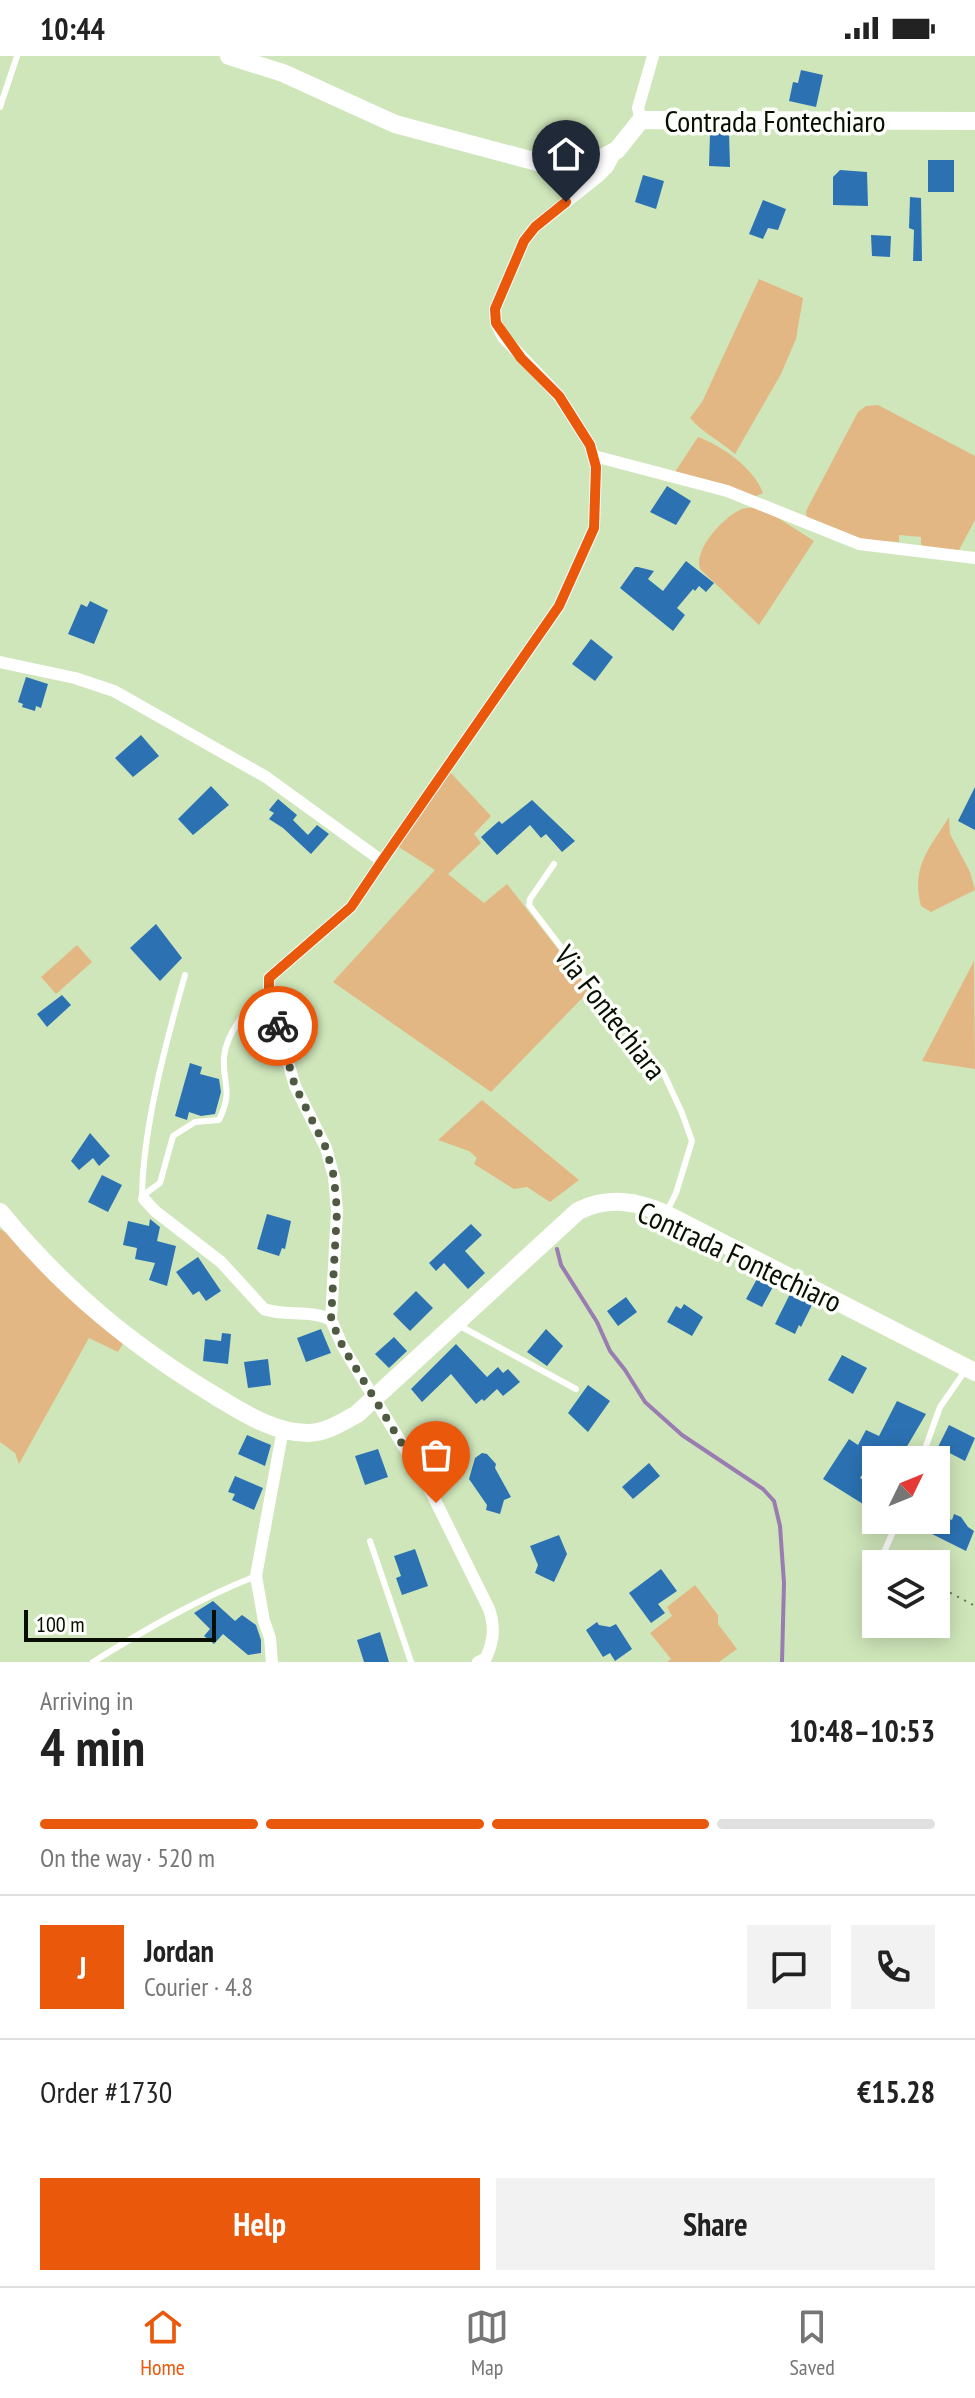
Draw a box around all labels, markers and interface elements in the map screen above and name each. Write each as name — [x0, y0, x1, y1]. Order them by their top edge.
text: 10:44 — [40, 9, 105, 48]
street label: Contrada Fontechiaro — [664, 101, 886, 140]
pin — [532, 120, 600, 202]
icon: home — [544, 132, 588, 176]
street label: Via Fontechiara — [546, 936, 676, 1087]
courier — [238, 986, 318, 1066]
icon: bike — [256, 1004, 300, 1048]
street label: Contrada Fontechiaro — [632, 1192, 848, 1320]
pin — [402, 1421, 470, 1503]
icon: bag — [414, 1433, 458, 1477]
north arrow — [862, 1446, 950, 1534]
map controls — [862, 1446, 950, 1638]
button: layers — [862, 1550, 950, 1638]
scale bar — [24, 1606, 216, 1642]
text: 100 m — [36, 1610, 85, 1638]
text: Arriving in — [40, 1684, 133, 1717]
text: 10:48–10:53 — [789, 1711, 935, 1750]
text: 4 min — [40, 1713, 145, 1780]
text: On the way · 520 m — [40, 1841, 215, 1874]
button: chat — [747, 1925, 831, 2009]
button: phone — [851, 1925, 935, 2009]
text: Jordan — [144, 1931, 214, 1970]
text: J — [78, 1948, 86, 1987]
text: Courier · 4.8 — [144, 1970, 253, 2003]
text: Order #1730 — [40, 2072, 172, 2111]
text: €15.28 — [857, 2072, 935, 2111]
button: Help — [40, 2178, 480, 2270]
button: Share — [496, 2178, 935, 2270]
tab: Home — [140, 2305, 185, 2381]
tab: Map — [465, 2305, 509, 2381]
tab: Saved — [789, 2305, 835, 2381]

